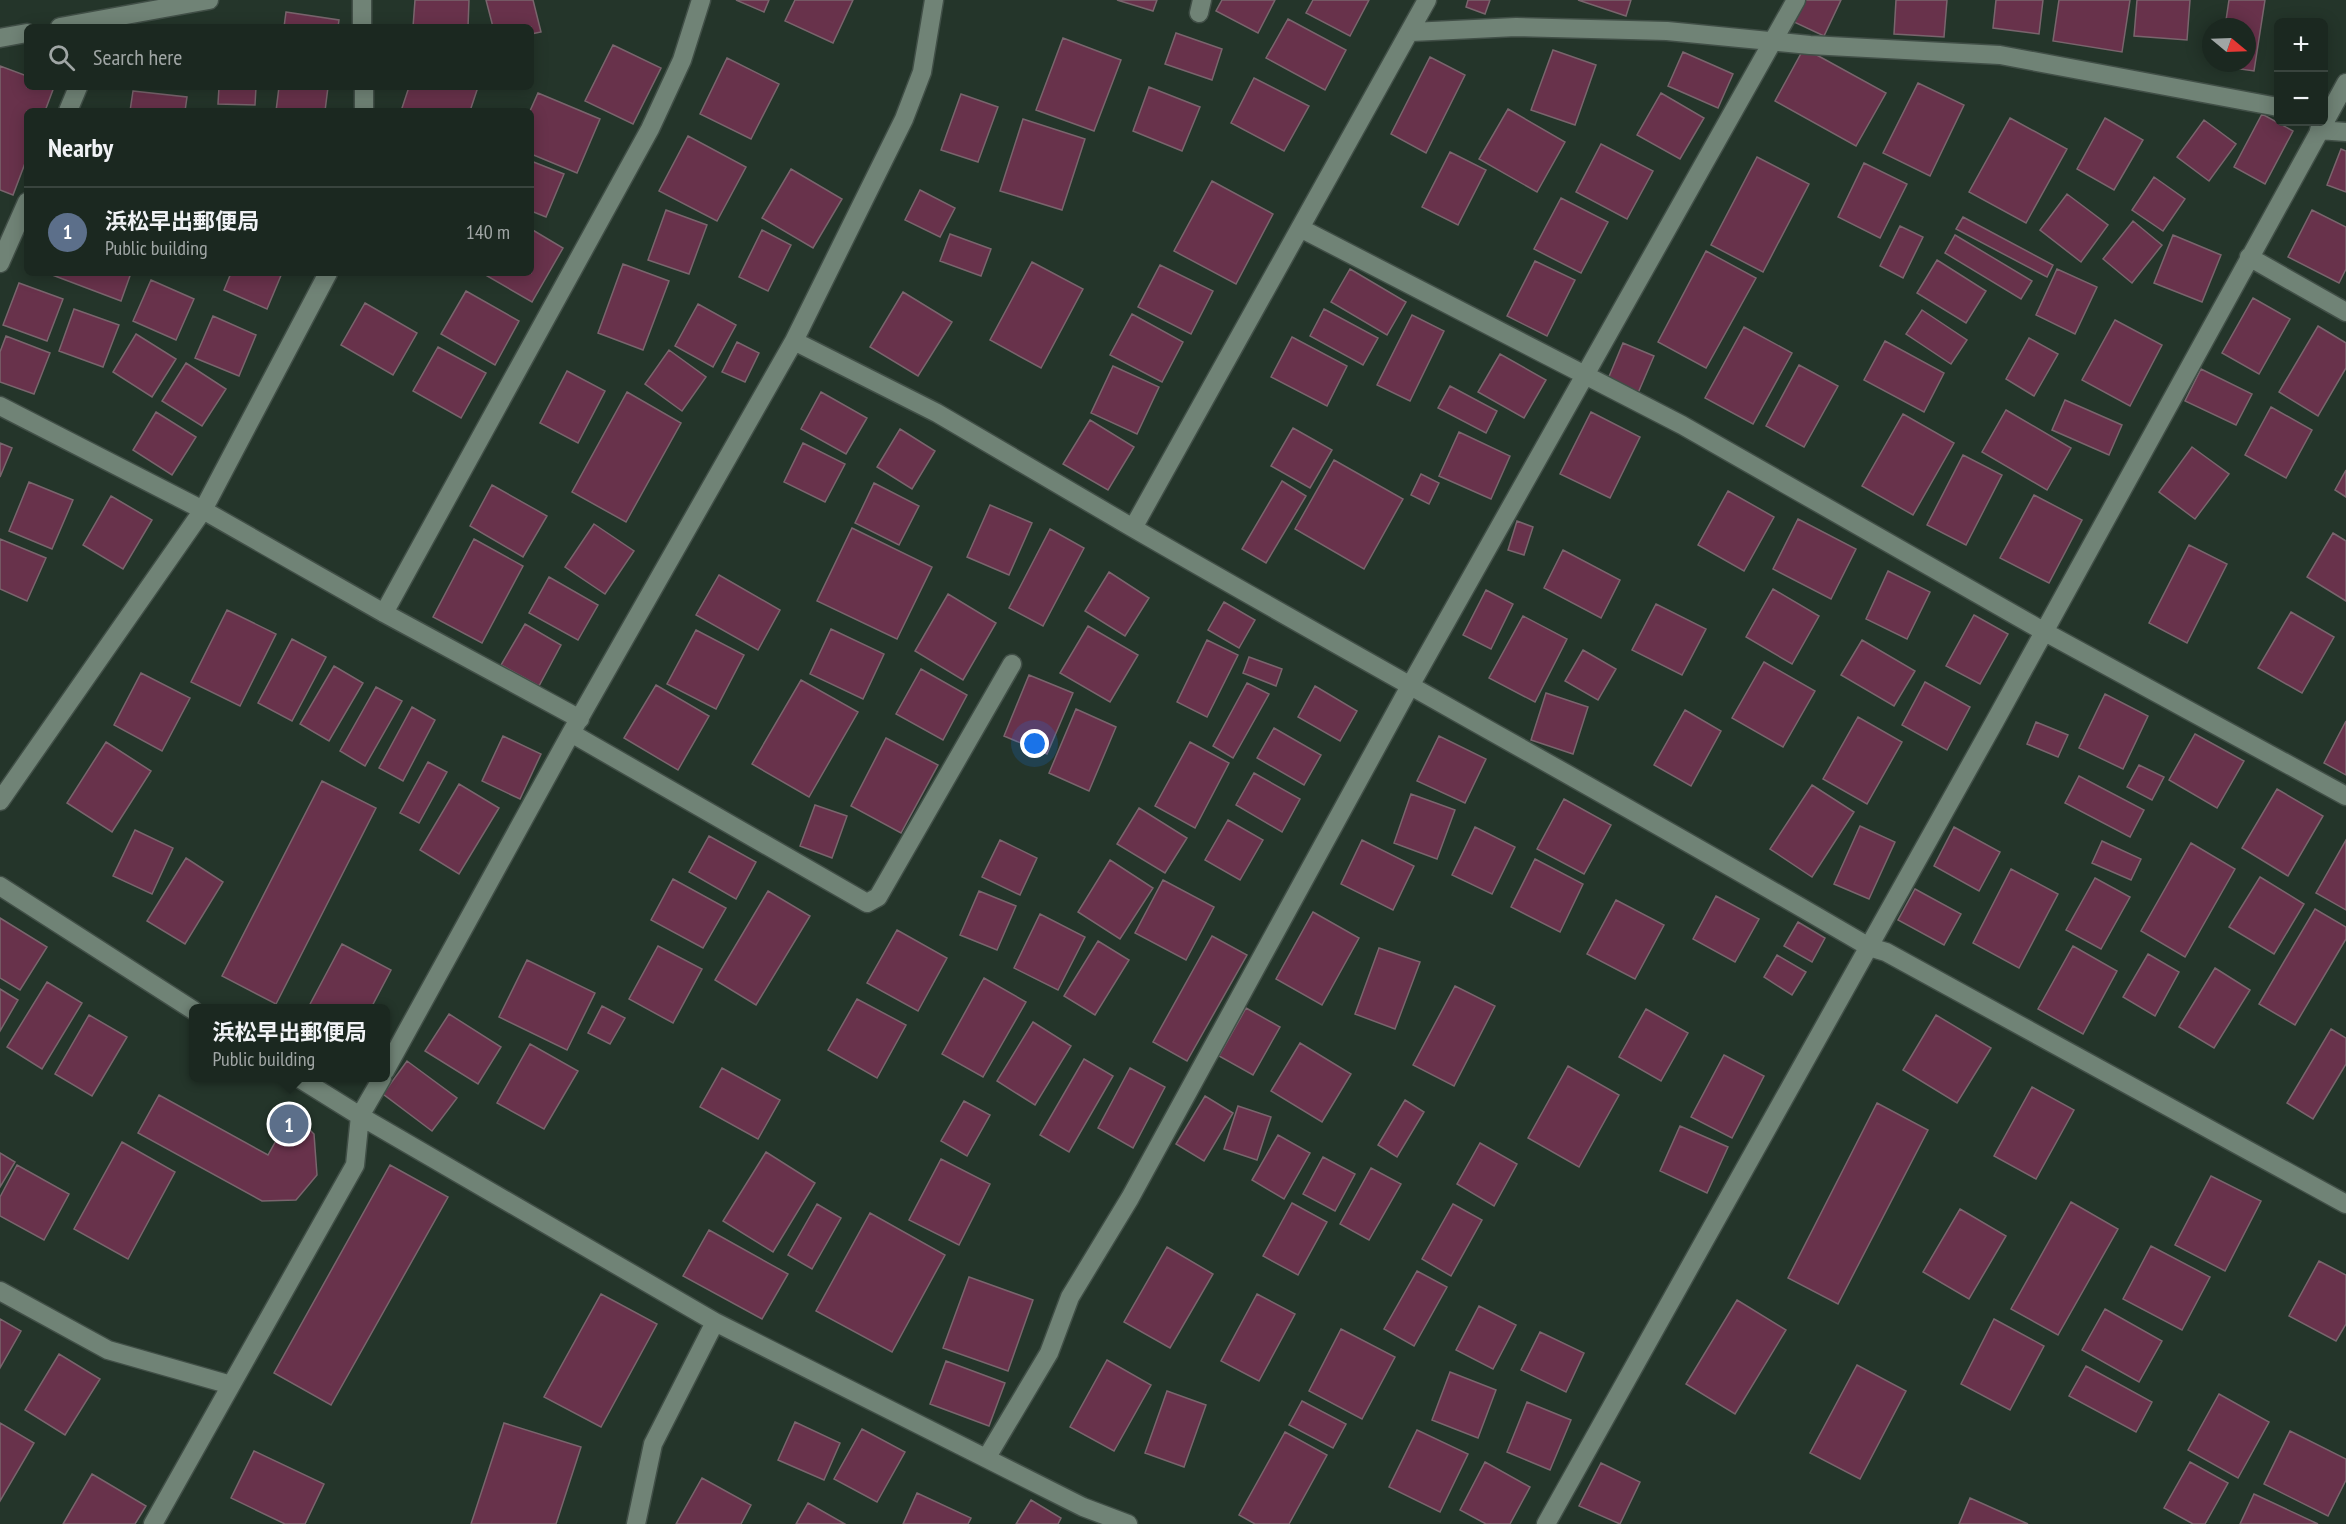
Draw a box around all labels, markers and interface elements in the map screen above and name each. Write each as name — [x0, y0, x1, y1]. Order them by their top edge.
north arrow — [2202, 18, 2256, 72]
map controls — [2274, 18, 2328, 126]
button: + — [2274, 18, 2328, 72]
search box — [24, 24, 534, 90]
icon: search — [45, 41, 78, 74]
text: Search here — [93, 43, 182, 71]
button: − — [2274, 72, 2328, 126]
text: Nearby — [48, 131, 113, 164]
text: 浜松早出郵便局 — [105, 207, 259, 235]
text: 1 — [63, 219, 72, 245]
text: 140 m — [466, 219, 510, 245]
text: Public building — [105, 235, 208, 261]
your location — [1020, 729, 1049, 758]
popup — [189, 1004, 390, 1082]
text: 浜松早出郵便局 — [212, 1018, 367, 1046]
text: Public building — [212, 1046, 315, 1072]
pin: 1 — [270, 1102, 308, 1146]

